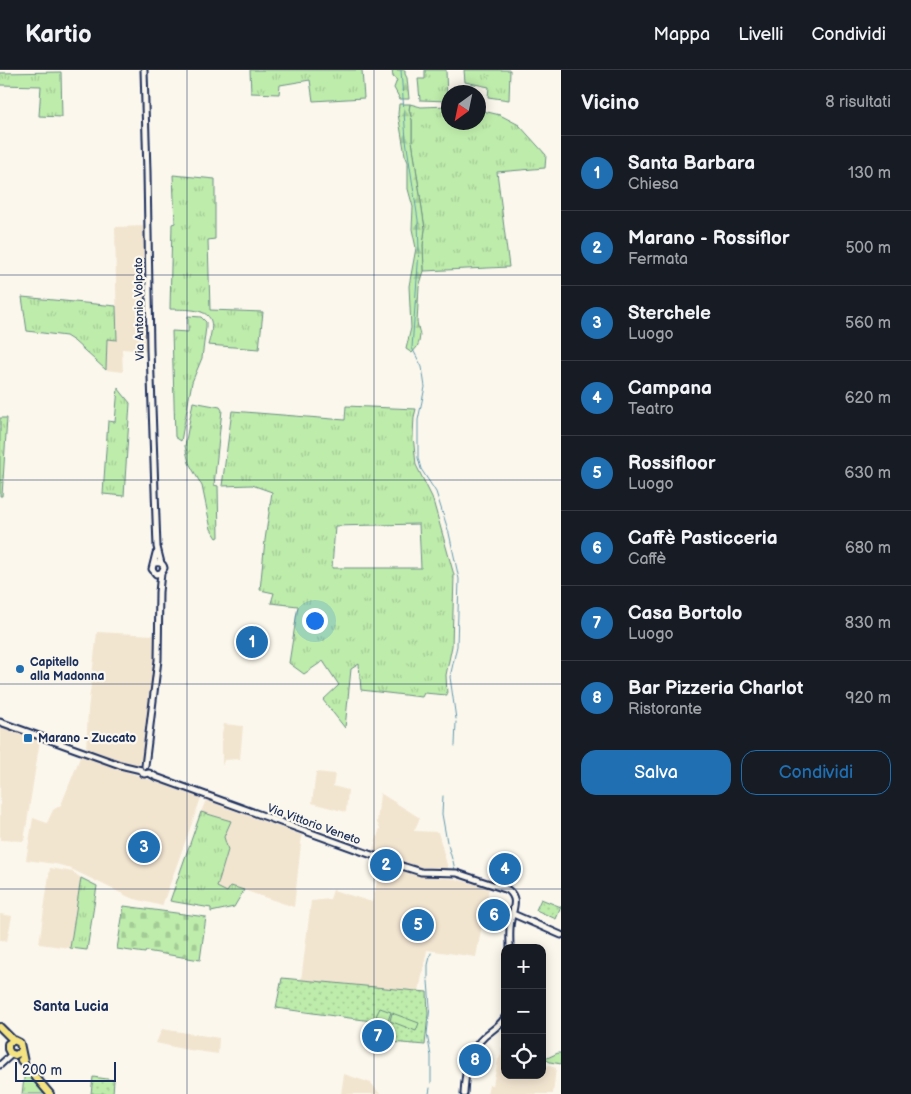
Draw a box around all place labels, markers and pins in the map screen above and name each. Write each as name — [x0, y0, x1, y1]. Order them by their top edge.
pin: 1 — [236, 623, 268, 661]
place label: Capitello alla Madonna — [30, 655, 105, 684]
marker: Capitello alla Madonna — [14, 663, 26, 675]
place label: Marano - Zuccato — [38, 731, 136, 746]
marker: Marano - Zuccato — [22, 732, 34, 744]
pin: 3 — [128, 828, 160, 866]
pin: 2 — [370, 846, 402, 884]
pin: 4 — [489, 850, 521, 888]
pin: 6 — [478, 896, 510, 934]
pin: 5 — [402, 906, 434, 944]
pin: 7 — [362, 1017, 394, 1055]
pin: 8 — [459, 1041, 491, 1079]

